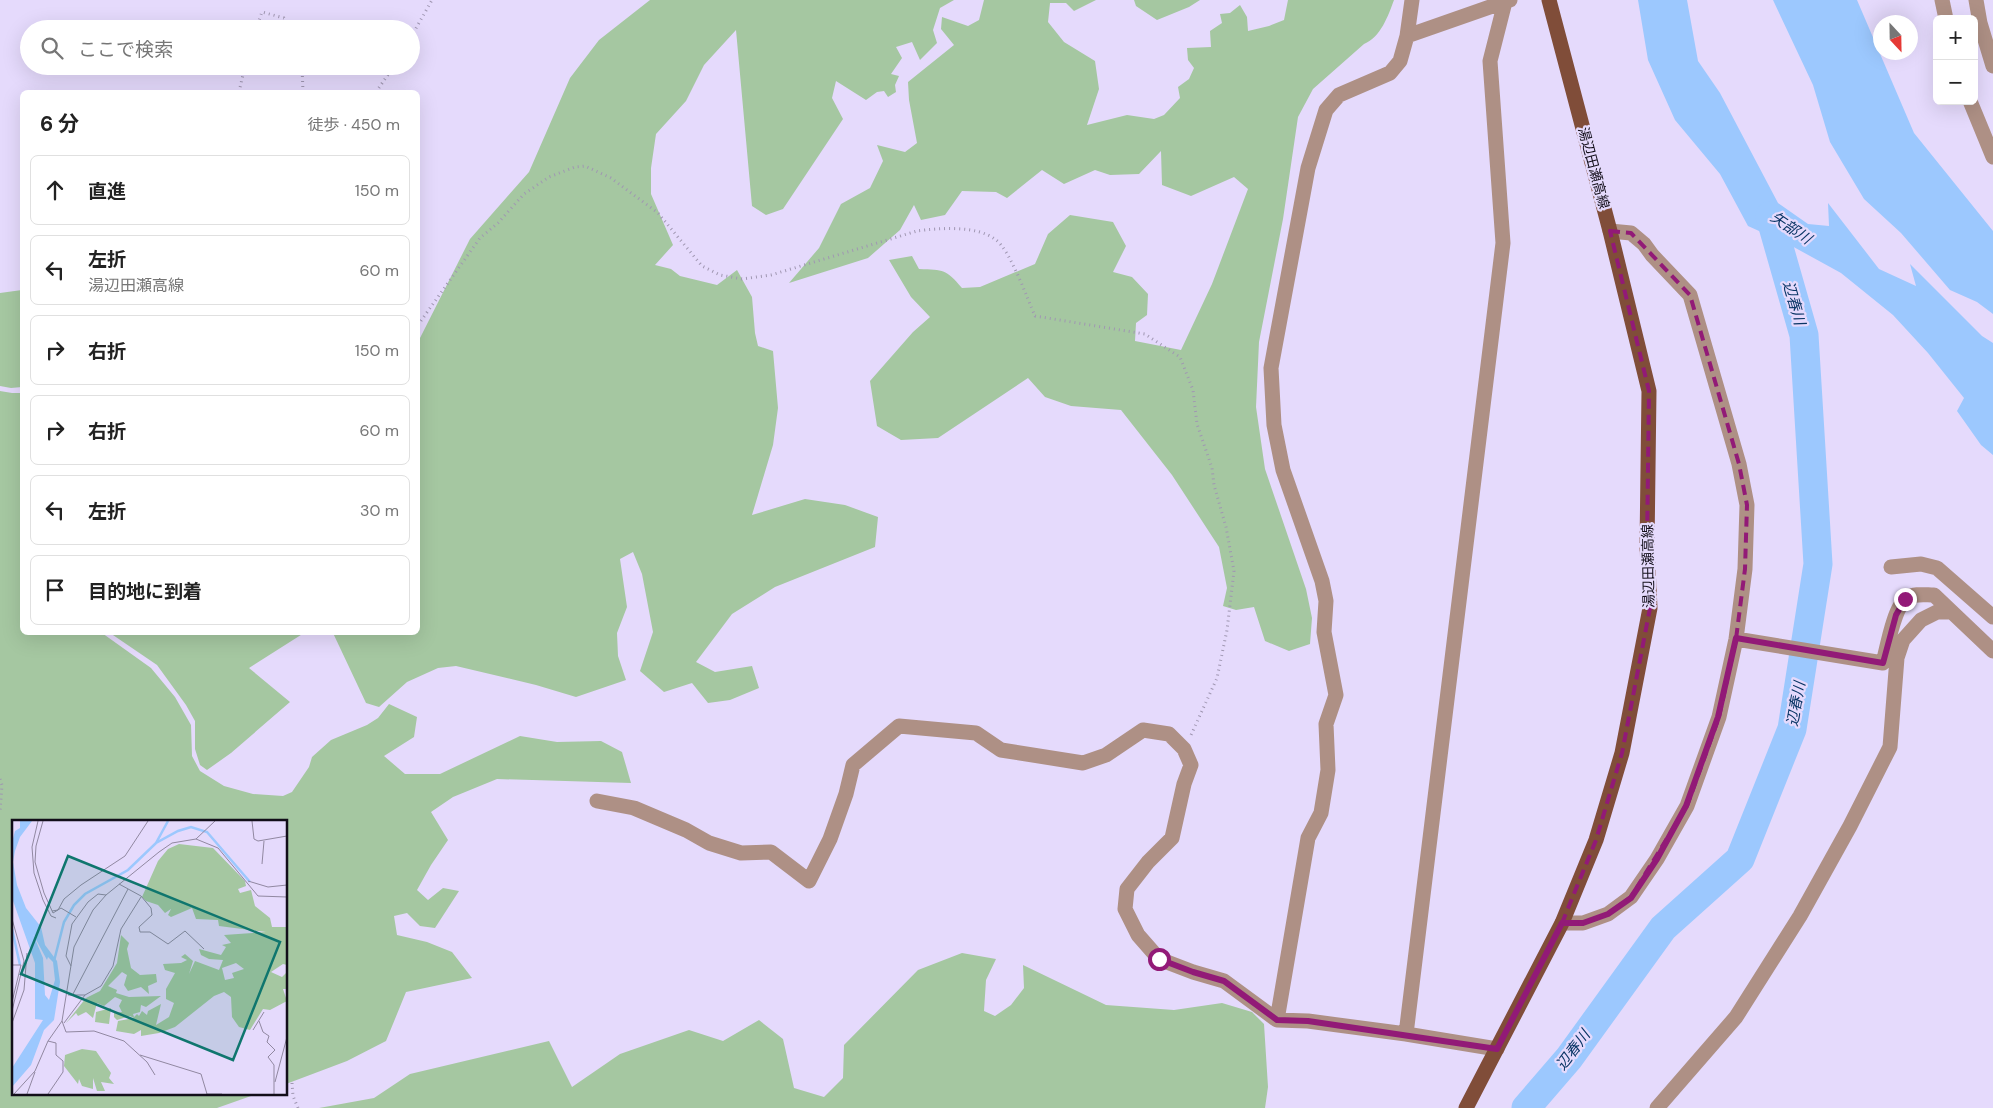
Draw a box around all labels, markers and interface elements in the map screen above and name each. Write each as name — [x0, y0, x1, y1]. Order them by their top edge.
north arrow — [1873, 15, 1918, 60]
map controls — [1933, 15, 1978, 105]
button: + — [1933, 15, 1978, 60]
search box — [20, 20, 420, 75]
icon: search — [38, 34, 66, 62]
text: ここで検索 — [78, 37, 173, 62]
button: − — [1933, 60, 1978, 105]
text: 6 分 — [40, 110, 79, 138]
text: 徒歩 · 450 m — [307, 114, 400, 135]
street label: 湯辺田瀬高線 — [1574, 125, 1614, 211]
icon: ahead — [41, 176, 69, 204]
text: 直進 — [88, 179, 126, 204]
text: 150 m — [355, 180, 399, 201]
water label: 矢部川 — [1767, 207, 1817, 250]
text: 左折 — [88, 247, 126, 272]
icon: left — [41, 256, 69, 284]
text: 60 m — [359, 260, 399, 281]
text: 湯辺田瀬高線 — [88, 275, 184, 296]
water label: 辺春川 — [1778, 279, 1810, 329]
icon: right — [41, 336, 69, 364]
text: 右折 — [88, 339, 126, 364]
text: 150 m — [355, 340, 399, 361]
icon: right — [41, 416, 69, 444]
text: 右折 — [88, 419, 126, 444]
text: 60 m — [359, 420, 399, 441]
icon: left — [41, 496, 69, 524]
text: 左折 — [88, 499, 126, 524]
text: 30 m — [360, 500, 399, 521]
street label: 湯辺田瀬高線 — [1638, 524, 1658, 608]
icon: arrive — [41, 576, 69, 604]
text: 目的地に到着 — [88, 579, 202, 604]
route end — [1894, 588, 1917, 611]
water label: 辺春川 — [1782, 678, 1810, 728]
inset map — [12, 820, 288, 1096]
route start — [1148, 948, 1171, 971]
water label: 辺春川 — [1551, 1024, 1596, 1074]

